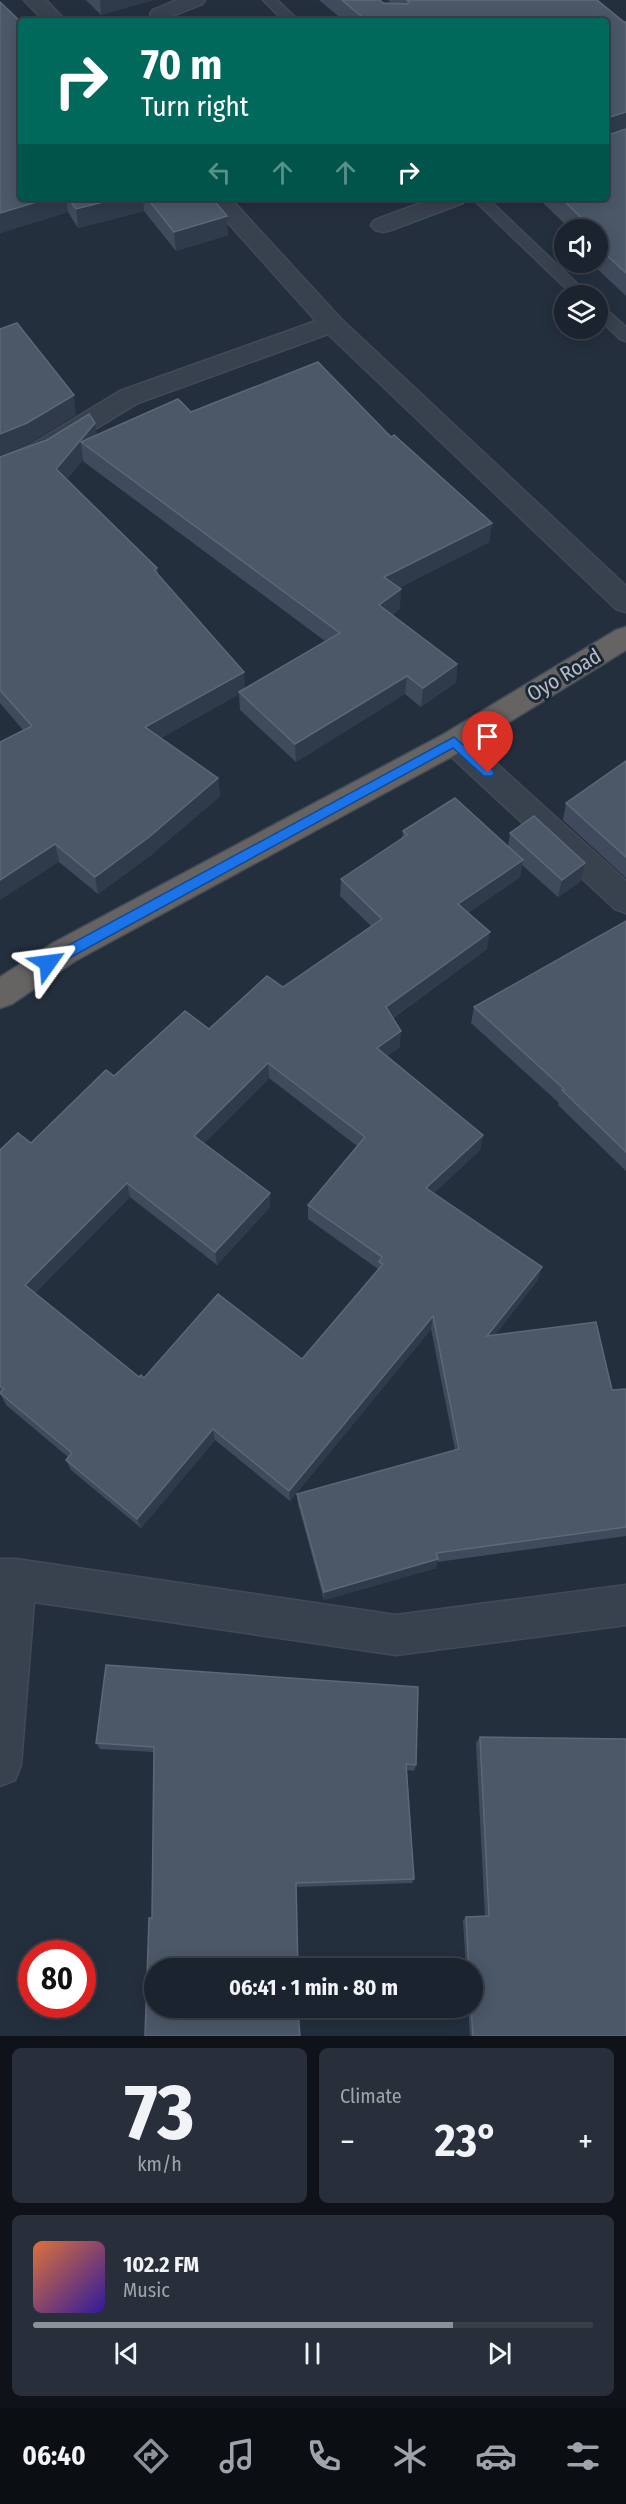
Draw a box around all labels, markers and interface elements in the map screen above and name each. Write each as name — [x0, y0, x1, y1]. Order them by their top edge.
text: 70 m — [141, 40, 222, 90]
icon: right — [42, 42, 120, 120]
text: Turn right — [141, 91, 249, 123]
icon: left — [203, 156, 236, 189]
icon: ahead — [266, 156, 299, 189]
icon: ahead — [329, 156, 362, 189]
icon: right — [392, 156, 425, 189]
map controls — [554, 219, 608, 339]
button: sound — [554, 219, 608, 273]
button: layers — [554, 285, 608, 339]
street label: Oyo Road — [522, 643, 606, 707]
pin — [462, 711, 513, 773]
icon: arrive — [471, 720, 504, 753]
position arrow — [16, 931, 80, 995]
speed limit sign: 80 — [18, 1940, 96, 2018]
text: 06:41 · 1 min · 80 m — [229, 1974, 398, 2001]
text: 73 — [125, 2066, 194, 2160]
text: Climate — [340, 2084, 402, 2108]
text: 23° — [435, 2114, 498, 2168]
text: − — [340, 2122, 355, 2162]
text: + — [578, 2122, 593, 2162]
text: km/h — [137, 2152, 182, 2176]
text: 102.2 FM — [123, 2251, 199, 2278]
text: Music — [123, 2278, 170, 2302]
icon: previous — [110, 2337, 143, 2370]
icon: pause — [296, 2337, 329, 2370]
icon: next — [483, 2337, 516, 2370]
icon: directions — [130, 2435, 172, 2477]
icon: music — [216, 2435, 258, 2477]
icon: phone — [303, 2435, 345, 2477]
icon: climate — [389, 2435, 431, 2477]
icon: car — [475, 2435, 517, 2477]
icon: filters — [562, 2435, 604, 2477]
text: 06:40 — [22, 2440, 86, 2472]

